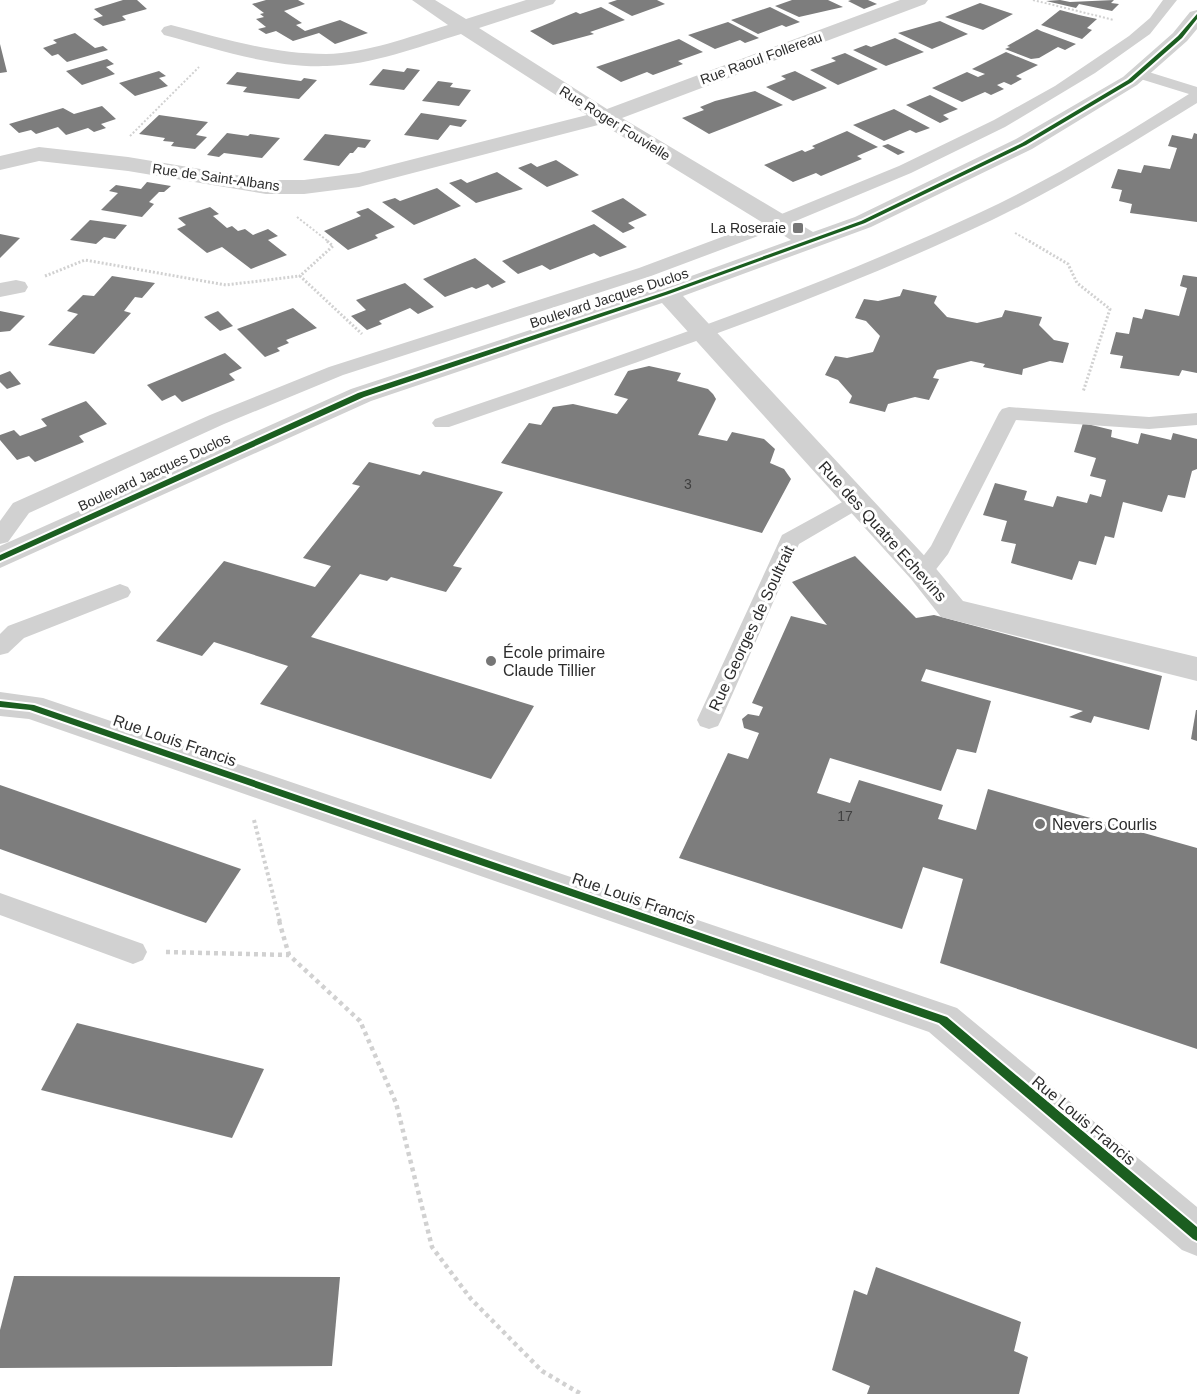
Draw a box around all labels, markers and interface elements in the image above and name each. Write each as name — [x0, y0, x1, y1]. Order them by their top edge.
street label: Rue Raoul Follereau — [698, 29, 824, 87]
street label: Rue Roger Fouvielle — [557, 82, 674, 164]
street label: Rue de Saint-Albans — [151, 160, 281, 194]
place label: La Roseraie — [711, 220, 786, 236]
marker: La Roseraie — [791, 221, 805, 235]
street label: Boulevard Jacques Duclos — [528, 265, 690, 331]
street label: Boulevard Jacques Duclos — [76, 430, 232, 514]
street label: Rue des Quatre Echevins — [815, 458, 950, 605]
house number: 3 — [684, 476, 692, 492]
street label: Rue Georges de Soultrait — [706, 542, 798, 714]
place label: École primaire Claude Tillier — [503, 643, 605, 679]
marker: École primaire Claude Tillier — [484, 654, 498, 668]
street label: Rue Louis Francis — [111, 711, 239, 770]
house number: 17 — [837, 808, 853, 824]
place label: Nevers Courlis — [1052, 816, 1157, 833]
marker: Nevers Courlis — [1033, 817, 1047, 831]
street label: Rue Louis Francis — [570, 869, 698, 928]
street label: Rue Louis Francis — [1029, 1072, 1139, 1168]

